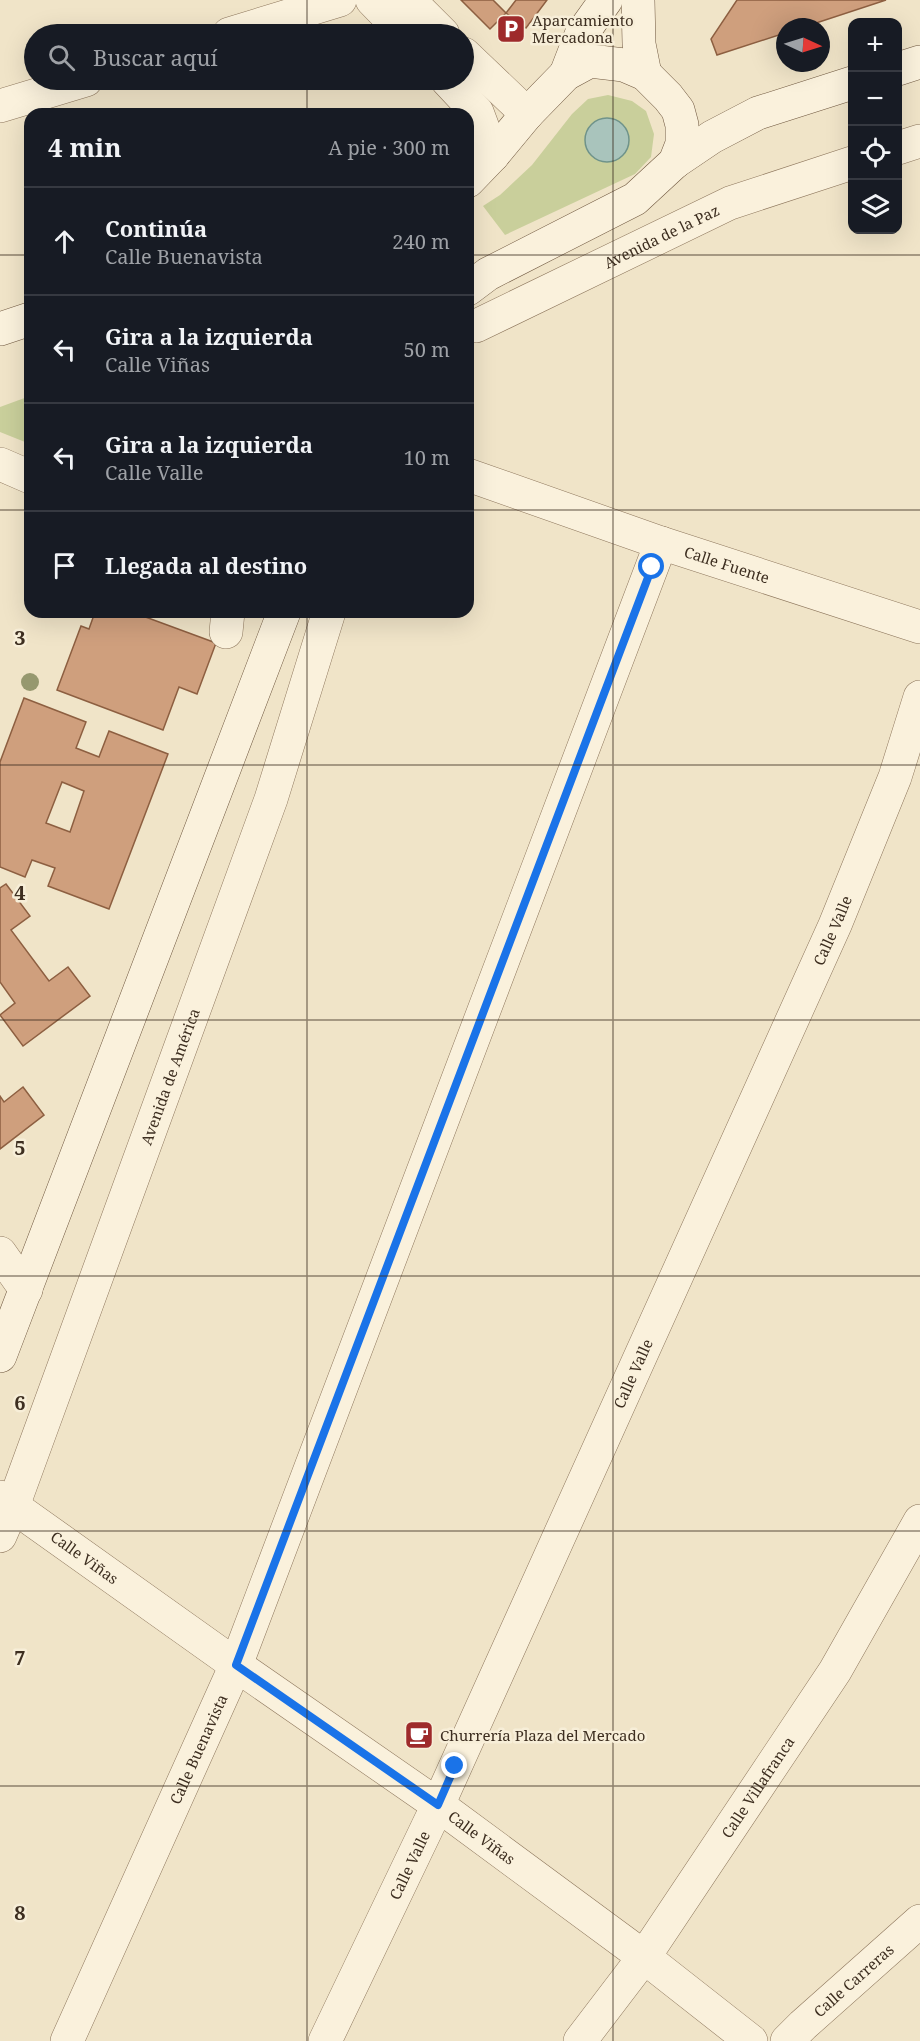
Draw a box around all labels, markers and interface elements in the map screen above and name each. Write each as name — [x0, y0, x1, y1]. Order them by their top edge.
place label: Aparcamiento Mercadona — [532, 10, 634, 47]
parking icon: Aparcamiento Mercadona — [495, 13, 527, 45]
north arrow — [776, 18, 830, 72]
map controls — [848, 18, 902, 234]
button: + — [848, 18, 902, 72]
search box — [24, 24, 474, 90]
icon: search — [45, 41, 78, 74]
text: Buscar aquí — [93, 42, 217, 72]
button: − — [848, 72, 902, 126]
button: locate — [848, 126, 902, 180]
text: 4 min — [48, 129, 122, 165]
text: A pie · 300 m — [328, 134, 450, 161]
button: layers — [848, 180, 902, 234]
street label: Avenida de la Paz — [600, 200, 722, 273]
text: Continúa — [105, 213, 207, 243]
icon: ahead — [48, 225, 81, 258]
text: 240 m — [392, 228, 450, 255]
text: Calle Buenavista — [105, 243, 263, 270]
text: Gira a la izquierda — [105, 321, 313, 351]
icon: left — [48, 333, 81, 366]
text: 50 m — [404, 336, 450, 363]
text: Calle Viñas — [105, 351, 210, 378]
text: Gira a la izquierda — [105, 429, 313, 459]
icon: left — [48, 441, 81, 474]
text: 10 m — [404, 444, 450, 471]
text: Calle Valle — [105, 459, 204, 486]
street label: Calle Fuente — [682, 541, 772, 588]
icon: arrive — [48, 549, 81, 582]
text: Llegada al destino — [105, 550, 307, 580]
route start — [638, 553, 664, 579]
text: 3 — [14, 624, 26, 651]
text: 4 — [14, 879, 26, 906]
street label: Calle Valle — [808, 893, 856, 968]
street label: Avenida de América — [136, 1005, 204, 1148]
text: 5 — [14, 1134, 26, 1161]
street label: Calle Valle — [608, 1336, 657, 1411]
text: 6 — [14, 1389, 26, 1416]
street label: Calle Viñas — [47, 1526, 123, 1588]
text: 7 — [14, 1644, 26, 1671]
street label: Calle Buenavista — [165, 1691, 232, 1807]
cafe icon: Churrería Plaza del Mercado — [403, 1719, 435, 1751]
place label: Churrería Plaza del Mercado — [440, 1725, 645, 1745]
street label: Calle Villafranca — [716, 1732, 799, 1842]
route end — [441, 1752, 467, 1778]
street label: Calle Viñas — [444, 1806, 520, 1869]
street label: Calle Valle — [384, 1827, 434, 1903]
text: 8 — [14, 1899, 26, 1926]
street label: Calle Carreras — [809, 1939, 898, 2021]

